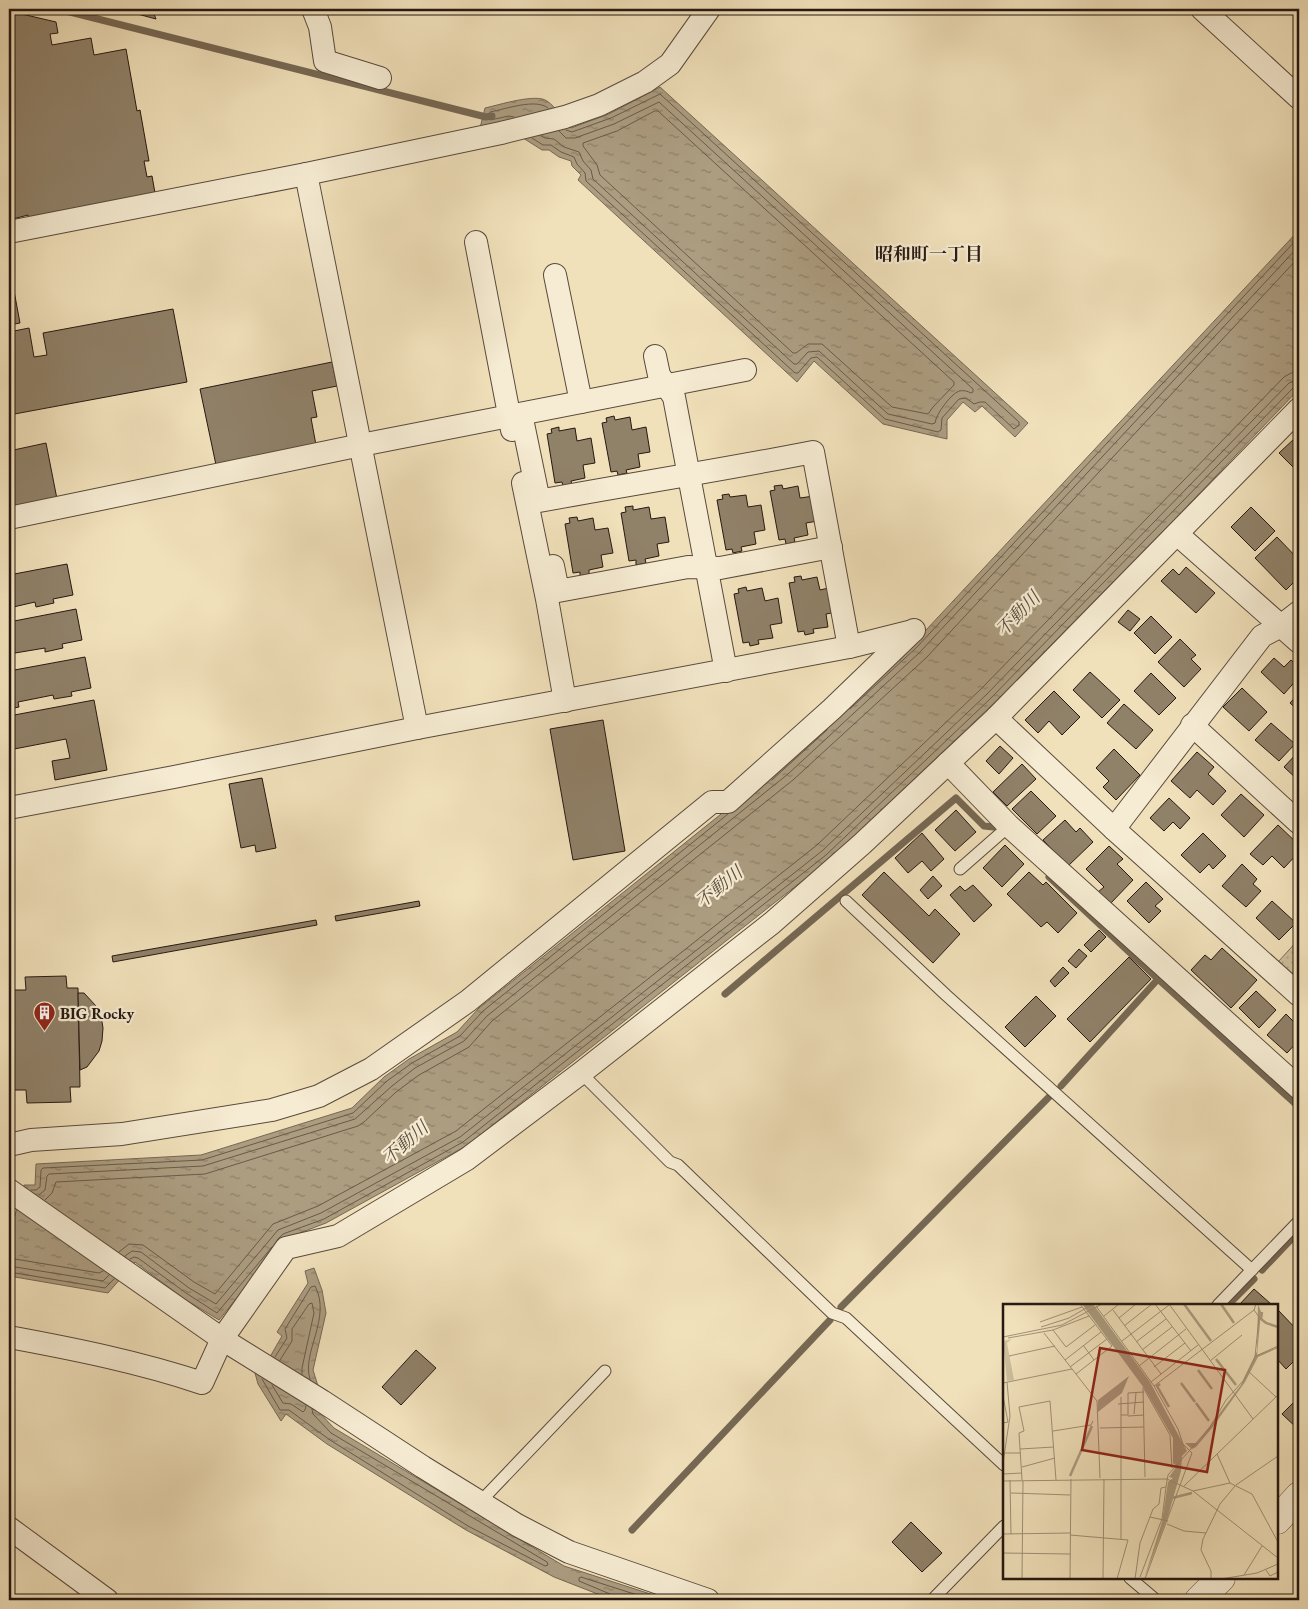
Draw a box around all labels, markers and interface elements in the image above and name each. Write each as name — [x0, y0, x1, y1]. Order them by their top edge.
district label: 昭和町一丁目 — [875, 242, 983, 265]
water label: 不動川 — [991, 585, 1046, 641]
water label: 不動川 — [690, 859, 748, 913]
building icon: BIG Rocky — [32, 1001, 56, 1032]
place label: BIG Rocky — [60, 1003, 135, 1024]
water label: 不動川 — [377, 1115, 434, 1169]
inset map — [1003, 1304, 1278, 1579]

